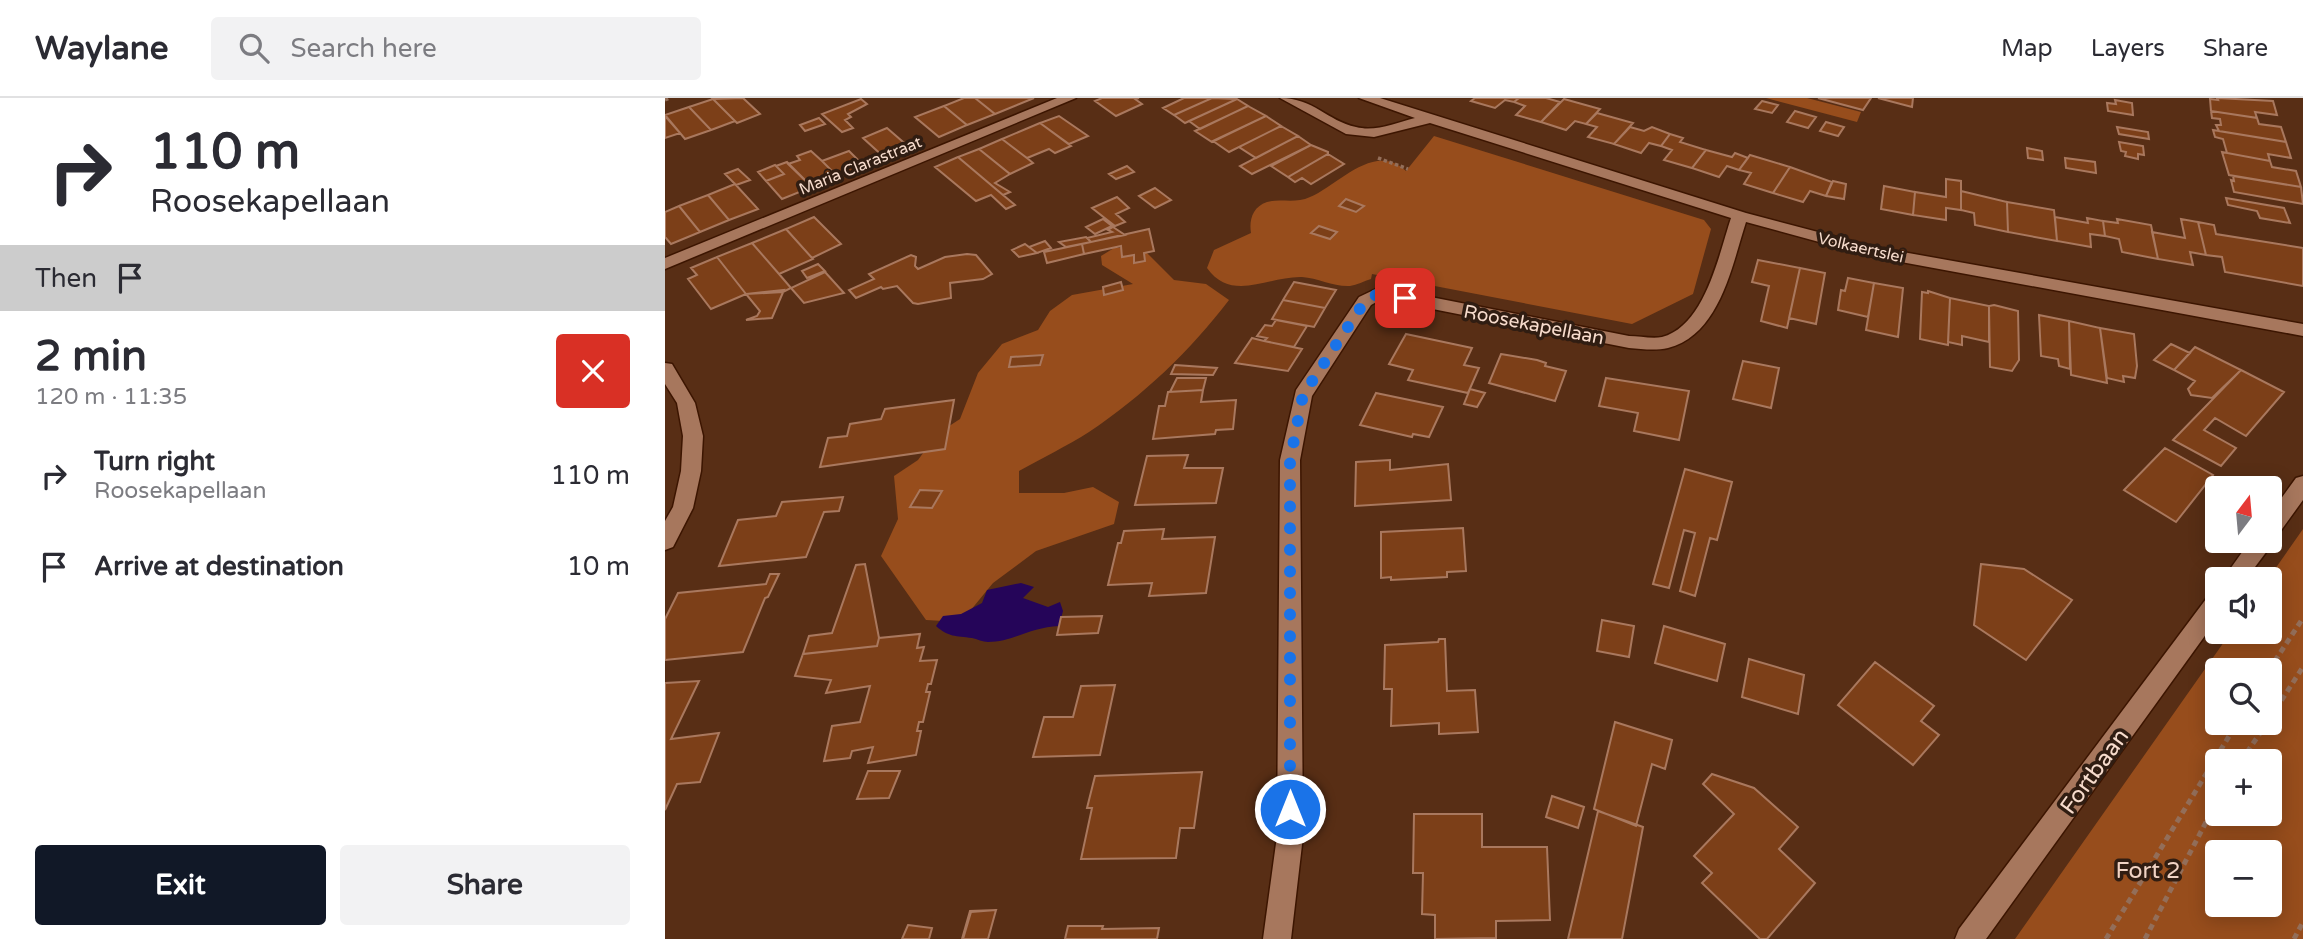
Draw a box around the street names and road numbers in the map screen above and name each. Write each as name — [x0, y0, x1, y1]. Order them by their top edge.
street label: Maria Clarastraat — [796, 132, 925, 200]
street label: Volkaertslei — [1816, 228, 1906, 268]
street label: Roosekapellaan — [1462, 301, 1606, 349]
street label: Fortbaan — [2054, 723, 2135, 820]

